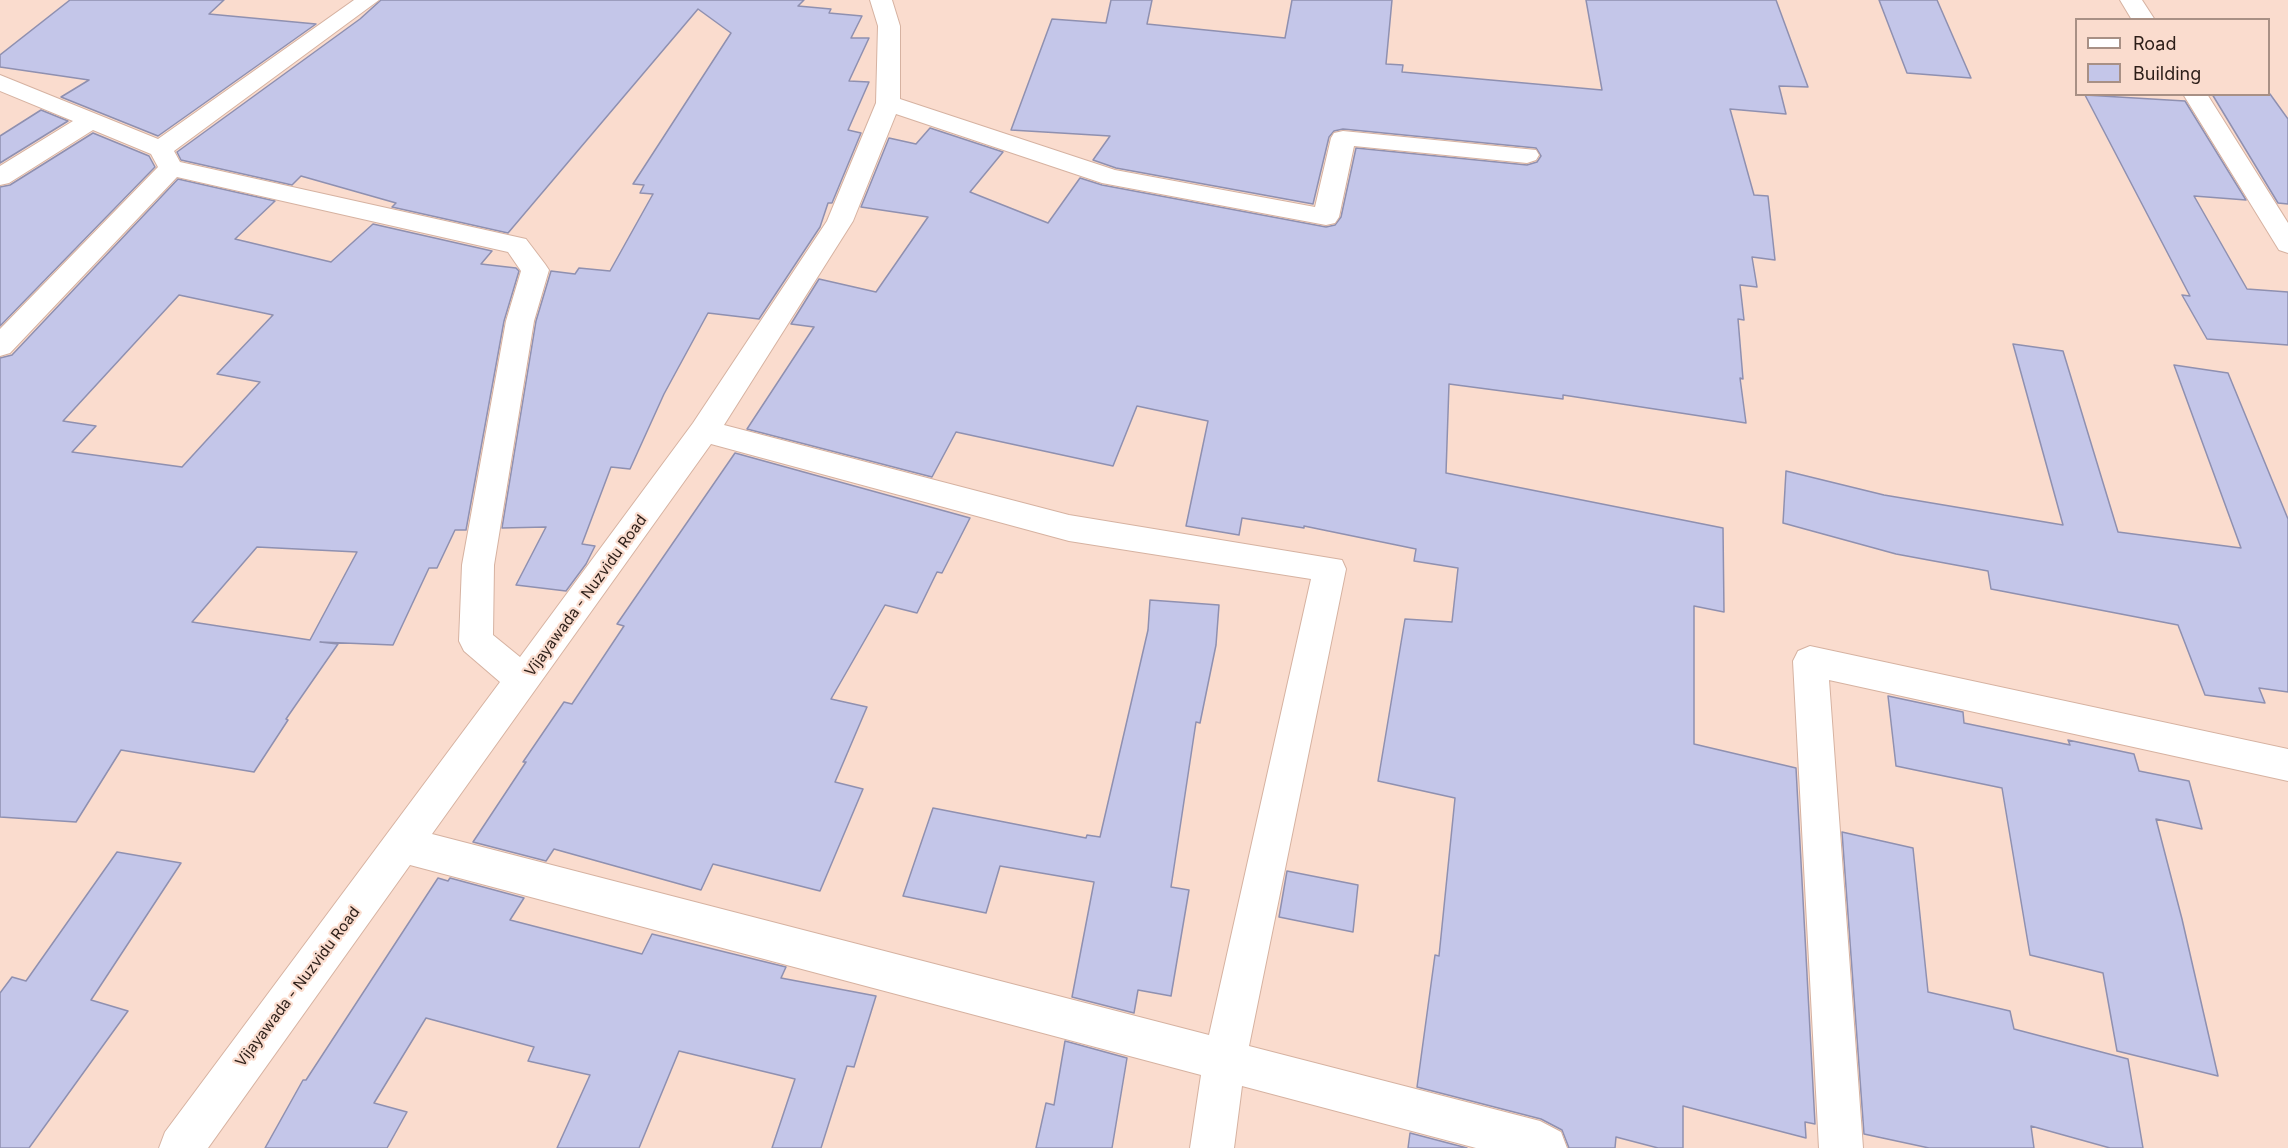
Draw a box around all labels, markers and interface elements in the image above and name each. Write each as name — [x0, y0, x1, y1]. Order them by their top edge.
legend — [2075, 18, 2270, 96]
text: Road — [2133, 33, 2176, 54]
text: Building — [2133, 63, 2201, 84]
street label: Vijayawada - Nuzvidu Road — [521, 512, 651, 680]
street label: Vijayawada - Nuzvidu Road — [232, 904, 364, 1070]

